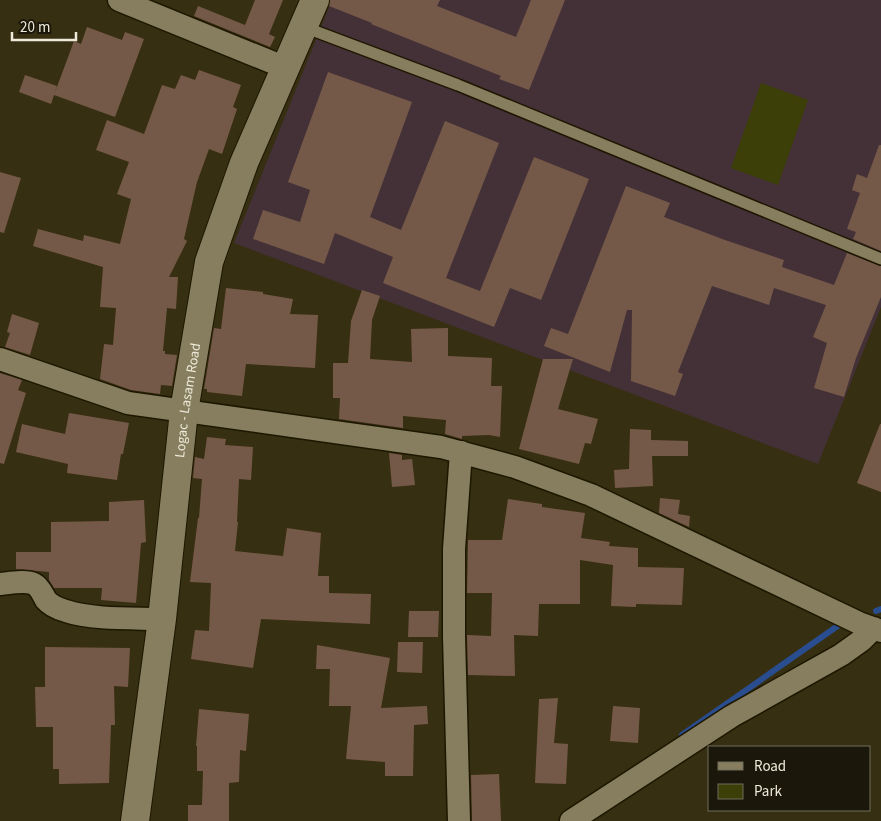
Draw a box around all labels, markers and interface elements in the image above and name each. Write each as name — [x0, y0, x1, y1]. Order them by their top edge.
scale bar — [12, 10, 76, 42]
text: 20 m — [20, 17, 50, 38]
street label: Logac - Lasam Road — [170, 342, 206, 459]
legend — [708, 746, 871, 811]
text: Road — [754, 756, 786, 777]
text: Park — [754, 781, 783, 802]

